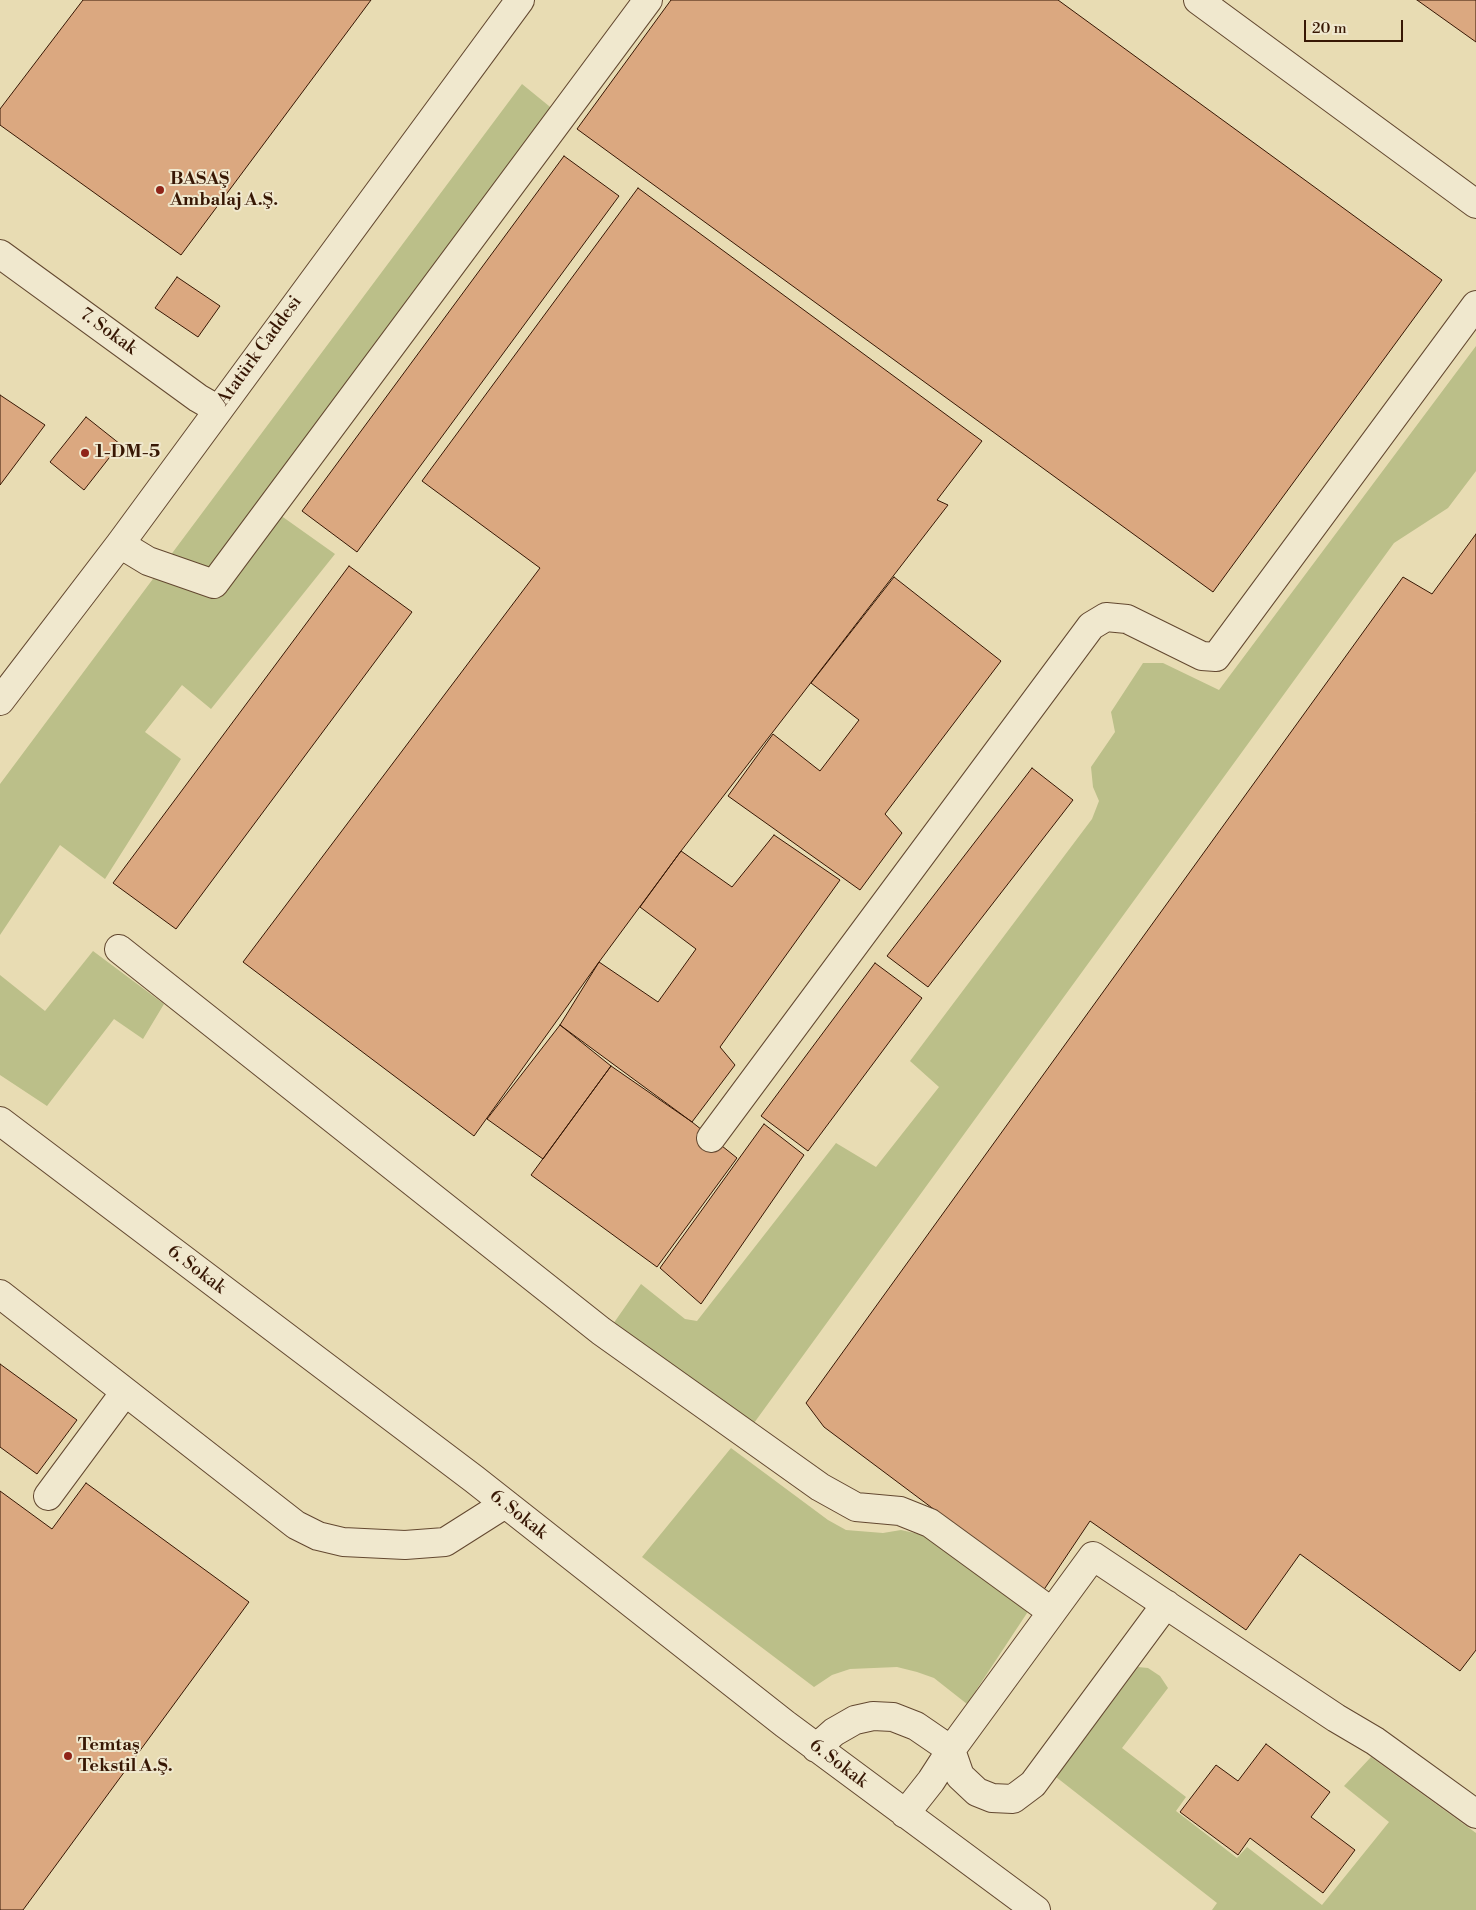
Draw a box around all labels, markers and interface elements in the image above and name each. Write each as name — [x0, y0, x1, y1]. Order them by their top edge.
scale bar — [1306, 10, 1405, 42]
text: 20 m — [1312, 19, 1347, 38]
place label: BASAŞ Ambalaj A.Ş. — [170, 169, 278, 212]
marker: BASAŞ Ambalaj A.Ş. — [154, 184, 166, 196]
street label: Atatürk Caddesi — [213, 292, 307, 410]
street label: 7. Sokak — [75, 304, 141, 360]
place label: 1-DM-5 — [95, 442, 160, 464]
marker: 1-DM-5 — [79, 447, 91, 459]
street label: 6. Sokak — [163, 1241, 229, 1299]
street label: 6. Sokak — [485, 1486, 551, 1544]
place label: Temtaş Tekstil A.Ş. — [78, 1735, 173, 1778]
street label: 6. Sokak — [805, 1735, 871, 1793]
marker: Temtaş Tekstil A.Ş. — [62, 1750, 74, 1762]

